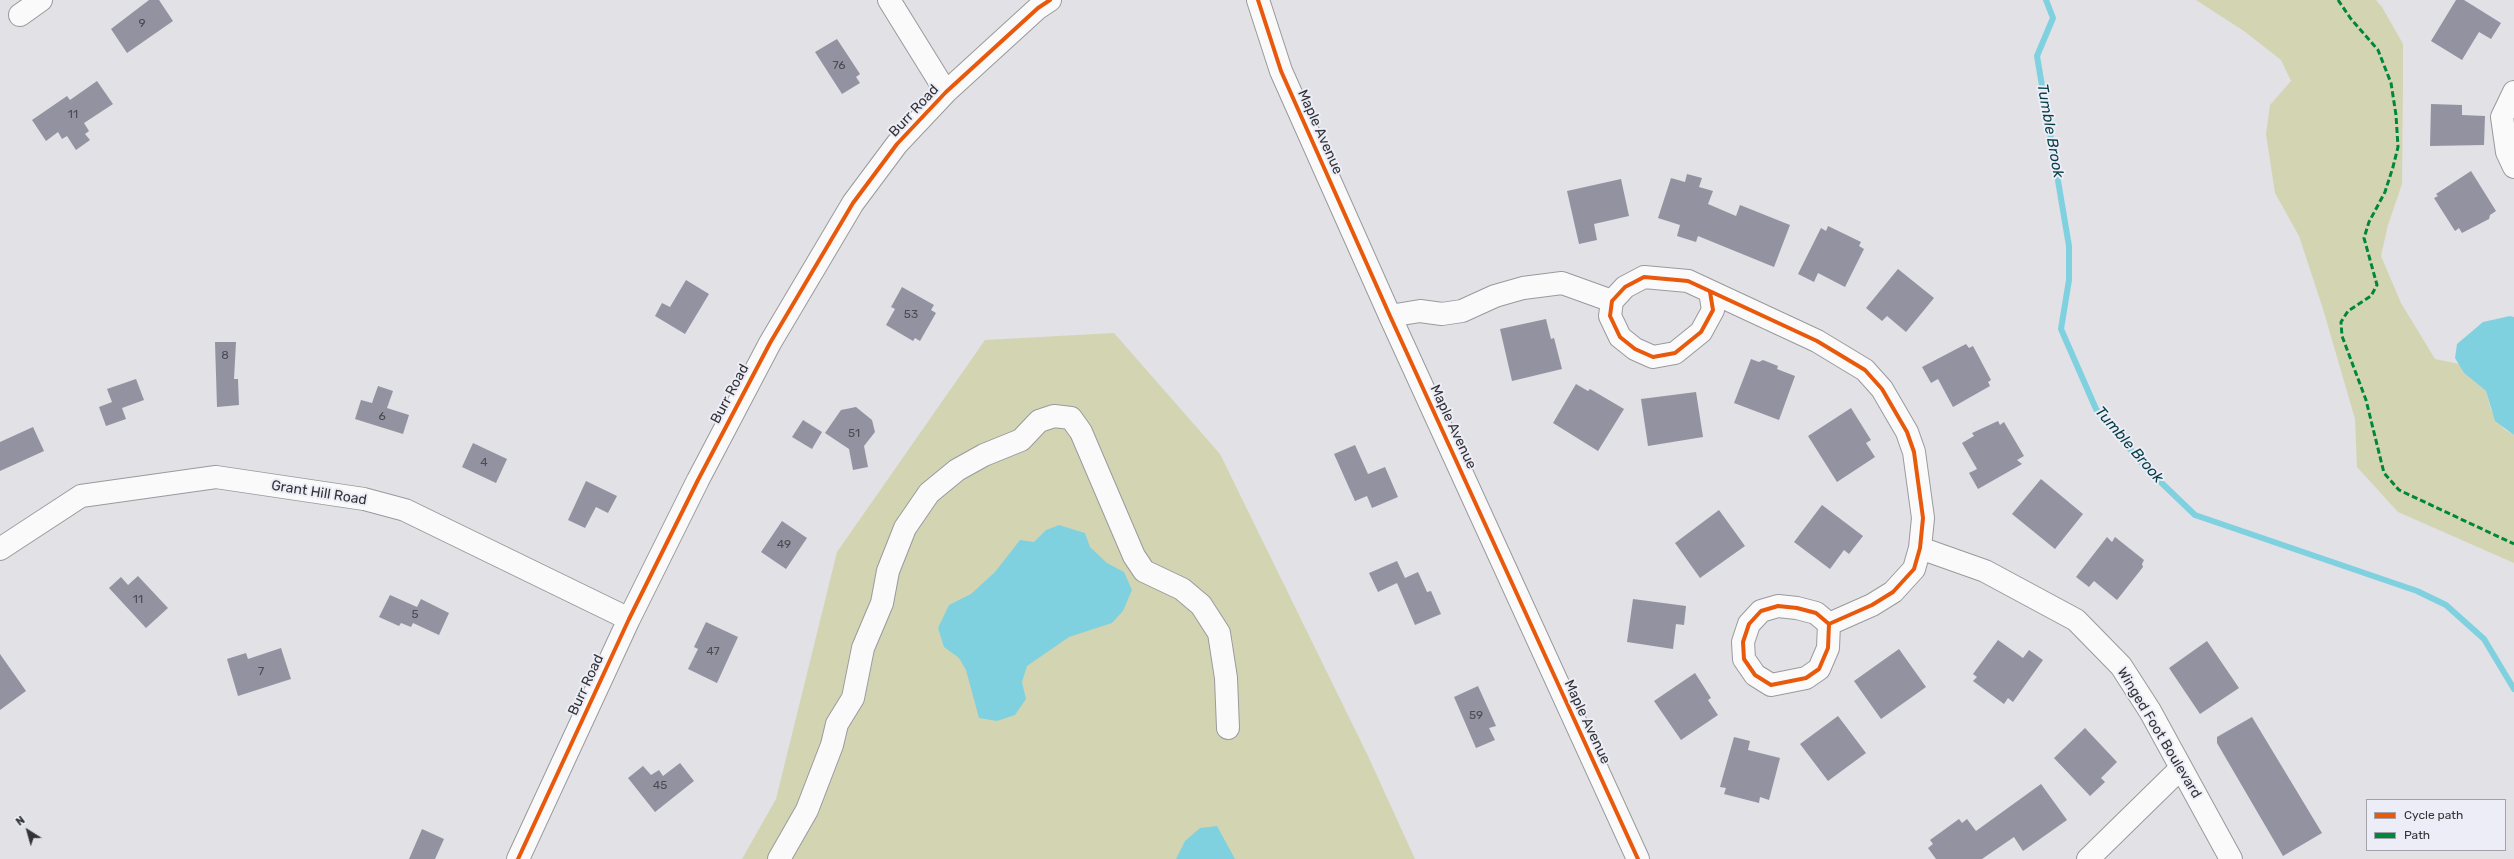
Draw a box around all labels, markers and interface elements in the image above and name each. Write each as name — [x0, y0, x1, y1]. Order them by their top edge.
house number: 9 — [138, 17, 146, 31]
house number: 76 — [832, 59, 846, 73]
street label: Burr Road — [886, 81, 942, 141]
water label: Tumble Brook — [2033, 82, 2067, 180]
street label: Maple Avenue — [1294, 87, 1346, 177]
house number: 11 — [68, 108, 78, 122]
house number: 53 — [904, 308, 918, 322]
house number: 8 — [221, 349, 229, 363]
street label: Burr Road — [707, 361, 753, 427]
street label: Maple Avenue — [1426, 382, 1480, 472]
water label: Tumble Brook — [2091, 403, 2167, 487]
house number: 6 — [378, 410, 386, 424]
house number: 51 — [848, 427, 860, 441]
house number: 4 — [480, 456, 488, 470]
street label: Grant Hill Road — [270, 477, 368, 509]
house number: 49 — [777, 538, 791, 552]
house number: 11 — [133, 593, 143, 607]
house number: 5 — [411, 608, 419, 622]
house number: 47 — [706, 645, 720, 659]
street label: Burr Road — [565, 652, 607, 718]
house number: 7 — [258, 665, 264, 679]
street label: Winged Foot Boulevard — [2113, 665, 2205, 801]
street label: Maple Avenue — [1560, 677, 1614, 767]
house number: 59 — [1469, 709, 1483, 723]
house number: 45 — [653, 779, 667, 793]
legend — [2366, 799, 2506, 851]
text: Cycle path — [2404, 808, 2463, 822]
north arrow — [8, 811, 48, 851]
text: N — [13, 813, 28, 829]
text: Path — [2404, 828, 2430, 842]

